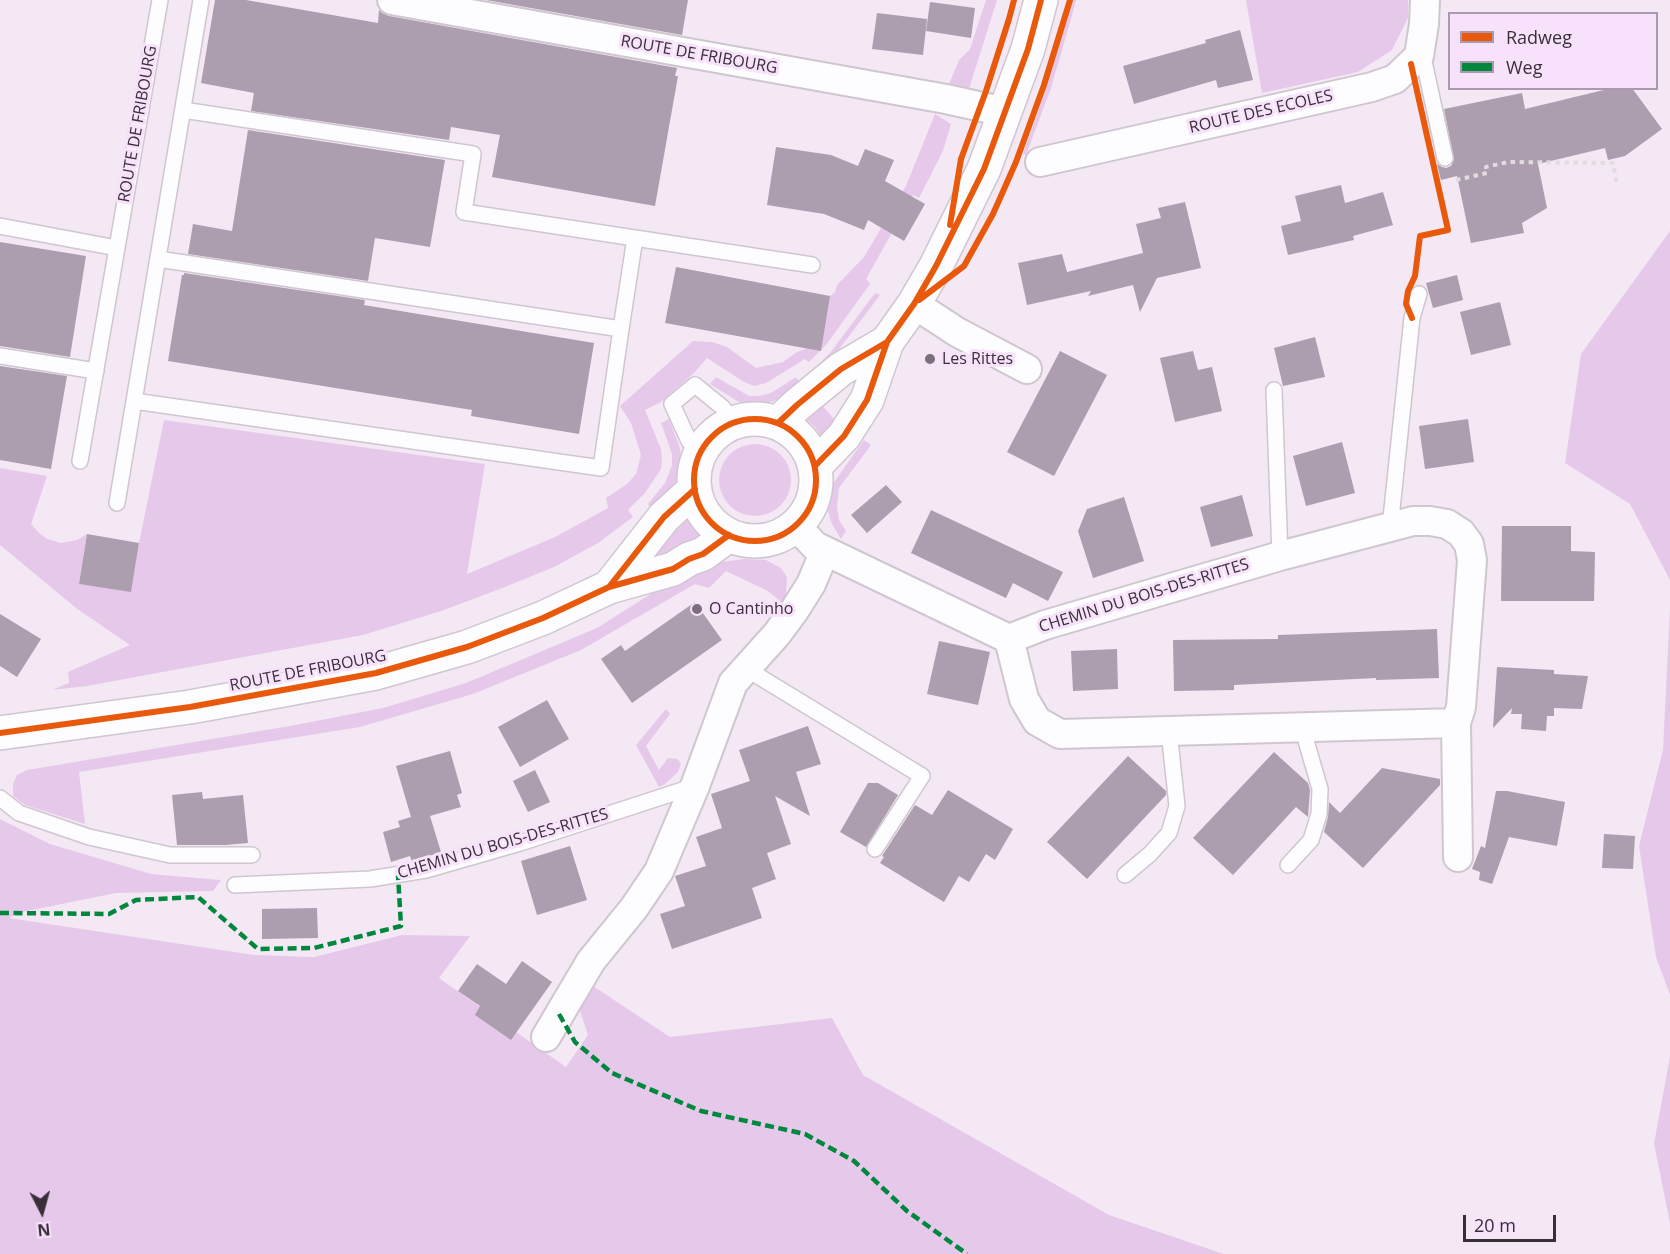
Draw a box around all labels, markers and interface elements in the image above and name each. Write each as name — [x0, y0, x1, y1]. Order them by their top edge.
legend — [1448, 12, 1658, 90]
text: Radweg — [1506, 25, 1572, 49]
street label: ROUTE DE FRIBOURG — [619, 32, 779, 78]
street label: ROUTE DE FRIBOURG — [115, 44, 161, 204]
text: Weg — [1506, 55, 1543, 79]
street label: ROUTE DES ECOLES — [1187, 86, 1335, 138]
place label: Les Rittes — [942, 349, 1013, 369]
marker: Les Rittes — [923, 352, 937, 366]
street label: CHEMIN DU BOIS-DES-RITTES — [1037, 555, 1251, 637]
place label: O Cantinho — [709, 599, 793, 619]
marker: O Cantinho — [690, 602, 704, 616]
street label: ROUTE DE FRIBOURG — [228, 646, 388, 696]
street label: CHEMIN DU BOIS-DES-RITTES — [395, 805, 611, 883]
north arrow — [12, 1182, 72, 1242]
scale bar — [1466, 1203, 1559, 1241]
text: 20 m — [1474, 1213, 1516, 1237]
text: N — [36, 1218, 52, 1242]

